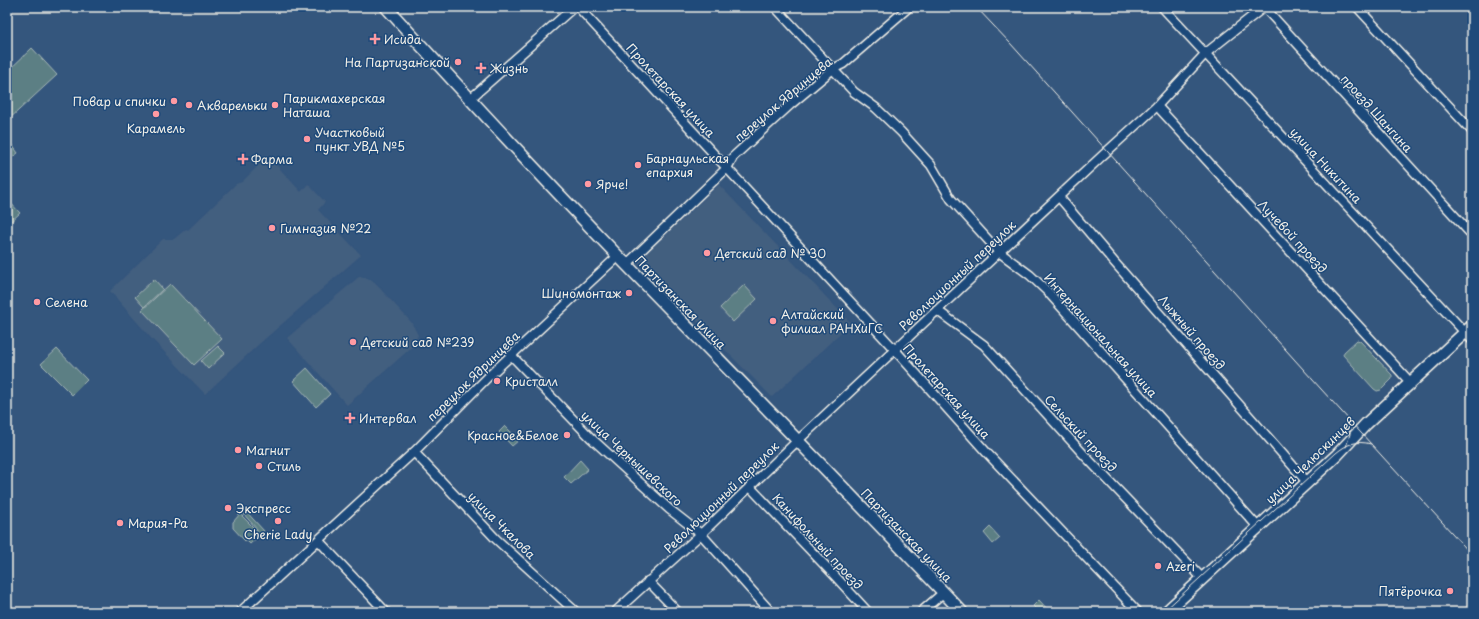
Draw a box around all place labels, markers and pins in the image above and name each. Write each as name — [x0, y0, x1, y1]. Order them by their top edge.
place label: Исида — [384, 30, 422, 48]
marker: Исида — [369, 33, 381, 45]
place label: На Партизанской — [345, 53, 450, 71]
marker: На Партизанской — [453, 57, 463, 67]
place label: Жизнь — [489, 59, 528, 77]
marker: Жизнь — [475, 62, 487, 74]
place label: Парикмахерская Наташа — [283, 89, 385, 121]
place label: Повар и спички — [73, 92, 166, 110]
marker: Повар и спички — [169, 96, 179, 106]
place label: Акварельки — [197, 96, 267, 114]
marker: Акварельки — [184, 100, 194, 110]
marker: Парикмахерская Наташа — [270, 100, 280, 110]
marker: Карамель — [151, 109, 161, 119]
place label: Карамель — [127, 119, 185, 137]
place label: Участковый пункт УВД №5 — [315, 123, 405, 155]
marker: Участковый пункт УВД №5 — [302, 134, 312, 144]
place label: Барнаульская епархия — [646, 149, 729, 181]
place label: Фарма — [251, 150, 293, 168]
marker: Фарма — [238, 154, 248, 164]
marker: Барнаульская епархия — [633, 160, 643, 170]
place label: Ярче! — [595, 175, 628, 193]
marker: Ярче! — [583, 179, 593, 189]
place label: Гимназия №22 — [280, 219, 372, 237]
marker: Гимназия №22 — [267, 223, 277, 233]
place label: Детский сад № 30 — [714, 244, 826, 262]
marker: Детский сад № 30 — [702, 248, 712, 258]
place label: Шиномонтаж — [542, 284, 621, 302]
marker: Шиномонтаж — [624, 288, 634, 298]
place label: Селена — [45, 293, 88, 311]
marker: Селена — [32, 297, 42, 307]
place label: Алтайский филиал РАНХиГС — [781, 305, 883, 337]
marker: Алтайский филиал РАНХиГС — [768, 316, 778, 326]
place label: Детский сад №239 — [360, 333, 474, 351]
marker: Детский сад №239 — [348, 337, 358, 347]
place label: Кристалл — [505, 372, 558, 390]
marker: Кристалл — [492, 376, 502, 386]
place label: Интервал — [359, 409, 417, 427]
marker: Интервал — [344, 412, 356, 424]
place label: Красное&Белое — [467, 426, 559, 444]
marker: Красное&Белое — [562, 430, 572, 440]
place label: Магнит — [246, 441, 291, 459]
marker: Магнит — [233, 445, 243, 455]
place label: Стиль — [267, 457, 301, 475]
marker: Стиль — [254, 461, 264, 471]
place label: Экспресс — [236, 499, 291, 517]
marker: Экспресс — [223, 503, 233, 513]
place label: Мария-Ра — [128, 514, 188, 532]
marker: Cherie Lady — [273, 516, 283, 526]
marker: Мария-Ра — [115, 518, 125, 528]
place label: Cherie Lady — [244, 525, 312, 543]
place label: Azeri — [1166, 557, 1195, 575]
marker: Azeri — [1153, 561, 1163, 571]
place label: Пятёрочка — [1379, 582, 1442, 600]
marker: Пятёрочка — [1445, 586, 1455, 596]

